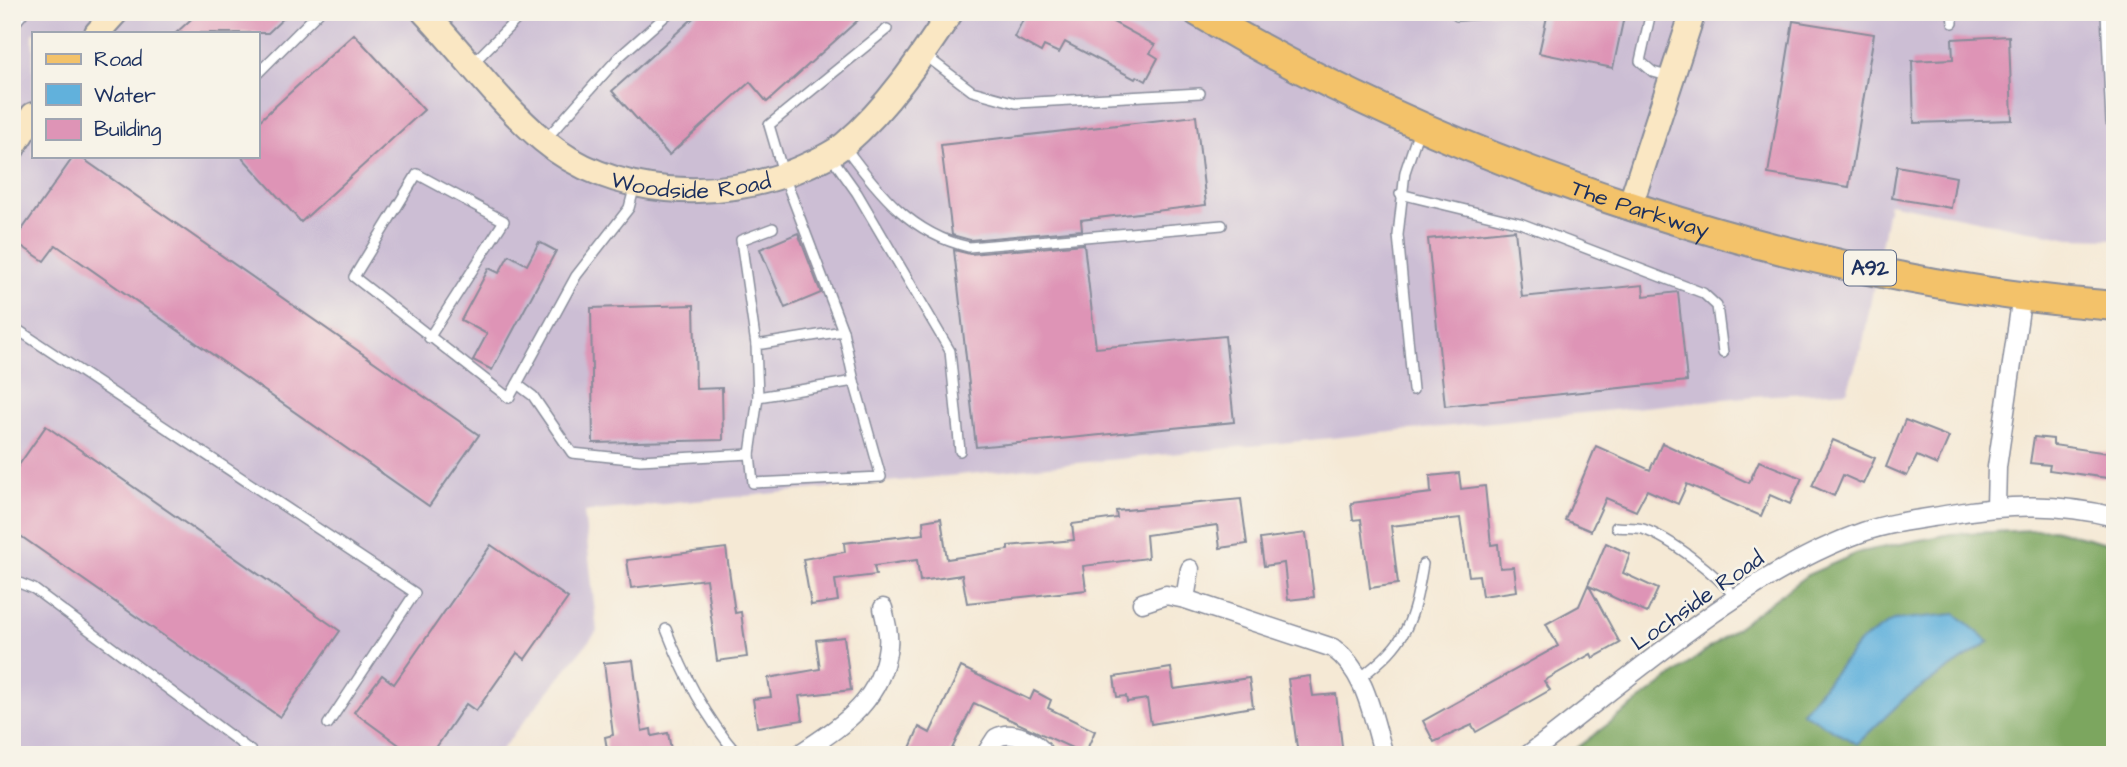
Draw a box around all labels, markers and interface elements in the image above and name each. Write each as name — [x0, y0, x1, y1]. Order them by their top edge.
legend — [32, 32, 259, 158]
text: Road — [94, 45, 142, 74]
text: Water — [94, 81, 156, 110]
text: Building — [94, 115, 162, 146]
street label: Woodside Road — [607, 163, 775, 207]
street label: The Parkway — [1566, 172, 1713, 248]
road number: A92 — [1844, 250, 1896, 286]
street label: Lochside Road — [1624, 543, 1771, 659]

